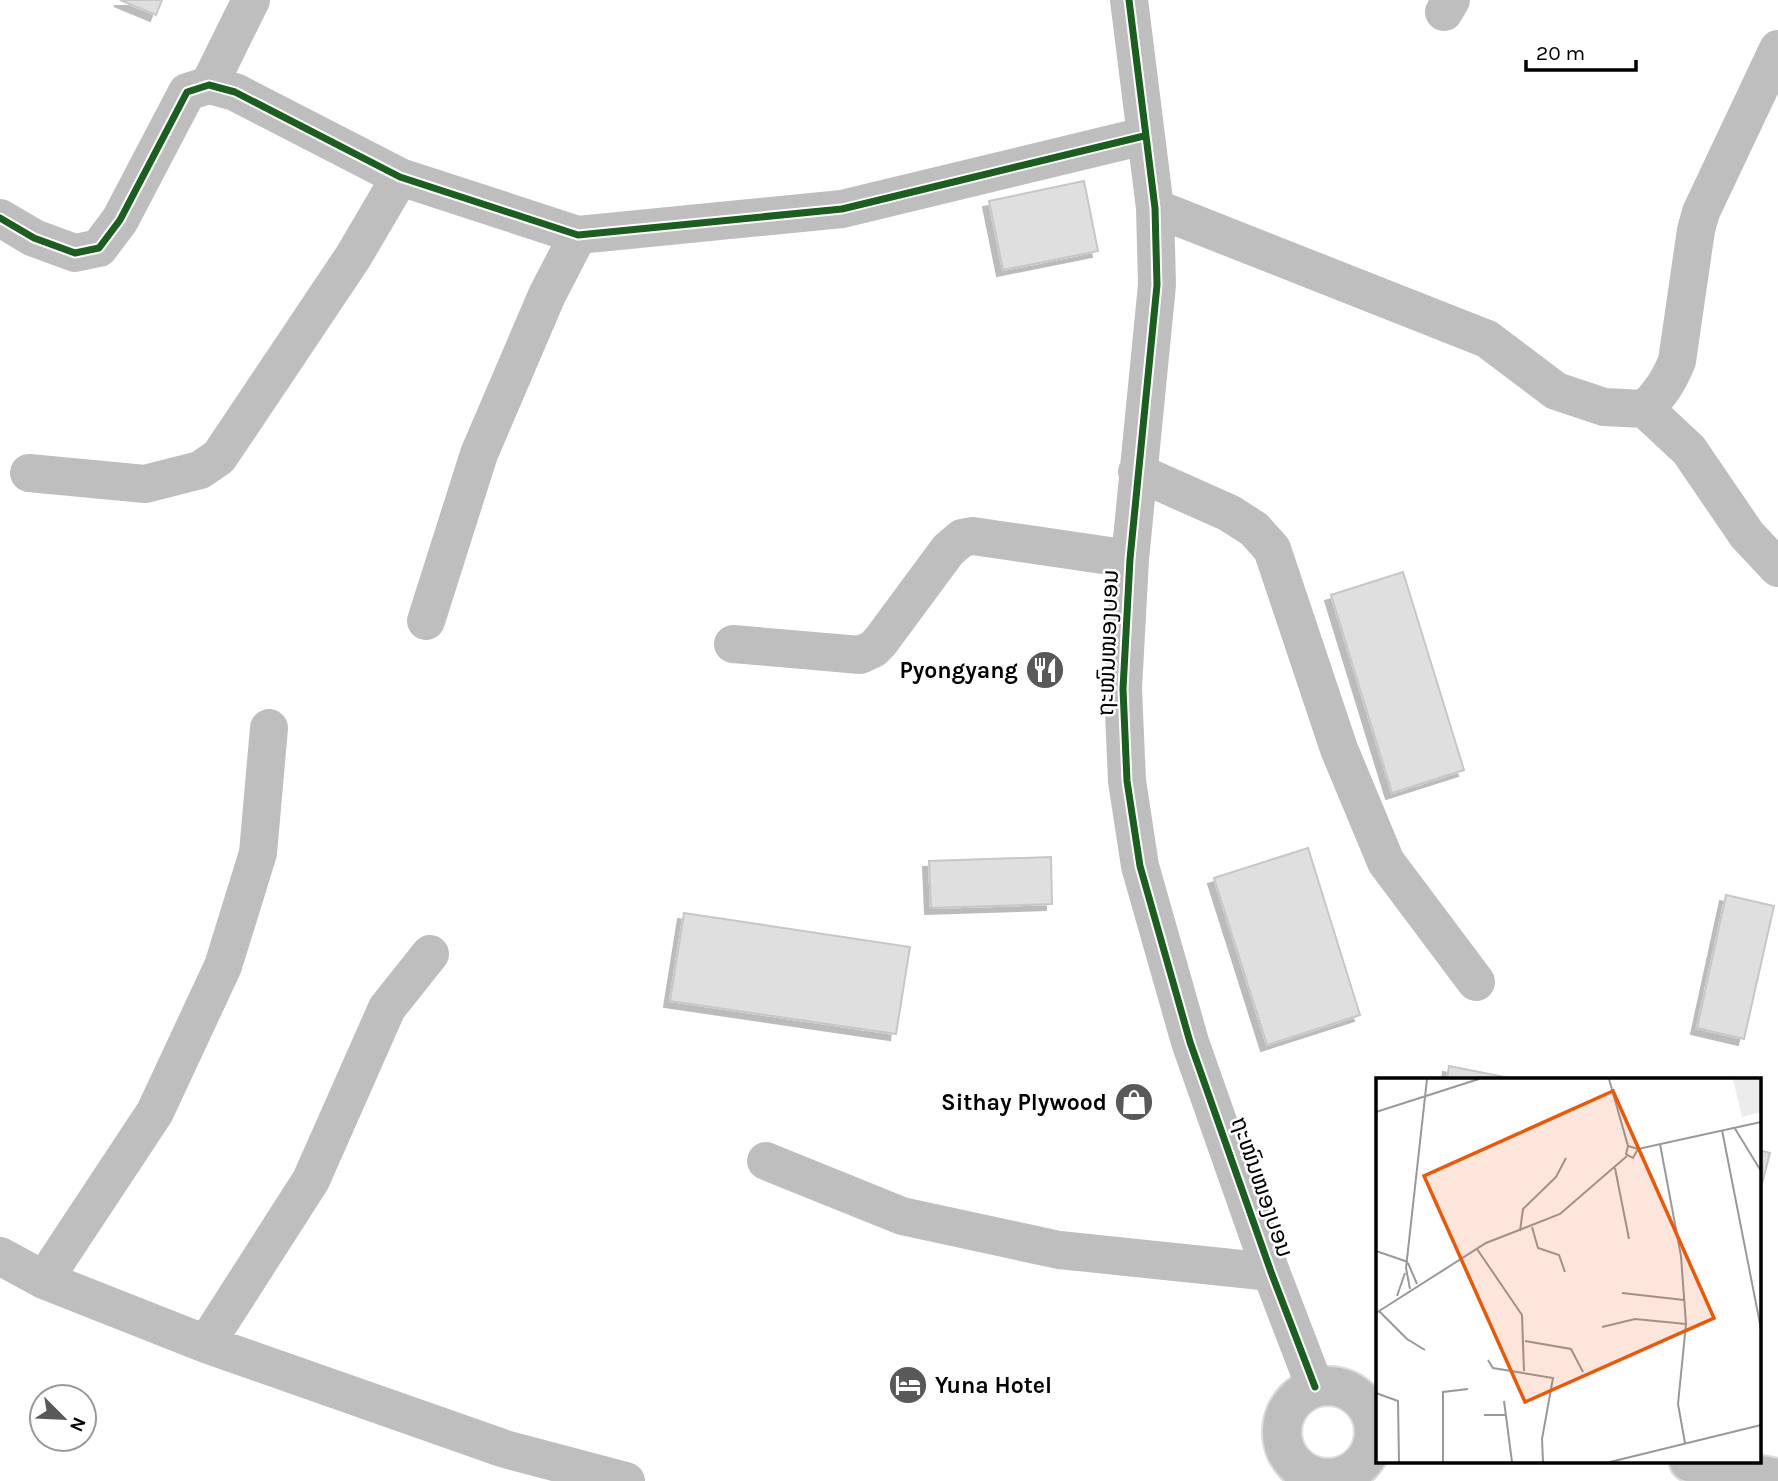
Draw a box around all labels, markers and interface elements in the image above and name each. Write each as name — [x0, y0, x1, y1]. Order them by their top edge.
scale bar — [1526, 28, 1636, 72]
text: 20 m — [1536, 41, 1585, 65]
street label: ຖະໜົນໜອງບອນ — [1092, 569, 1124, 717]
restaurant icon: Pyongyang — [1024, 649, 1066, 691]
place label: Pyongyang — [899, 657, 1018, 684]
inset map — [1376, 1078, 1760, 1464]
shop icon: Sithay Plywood — [1113, 1081, 1155, 1123]
place label: Sithay Plywood — [941, 1089, 1107, 1116]
street label: ຖະໜົນໜອງບອນ — [1225, 1113, 1299, 1261]
hotel icon: Yuna Hotel — [887, 1364, 929, 1406]
place label: Yuna Hotel — [935, 1372, 1052, 1399]
north arrow — [28, 1383, 98, 1453]
text: N — [65, 1414, 90, 1435]

